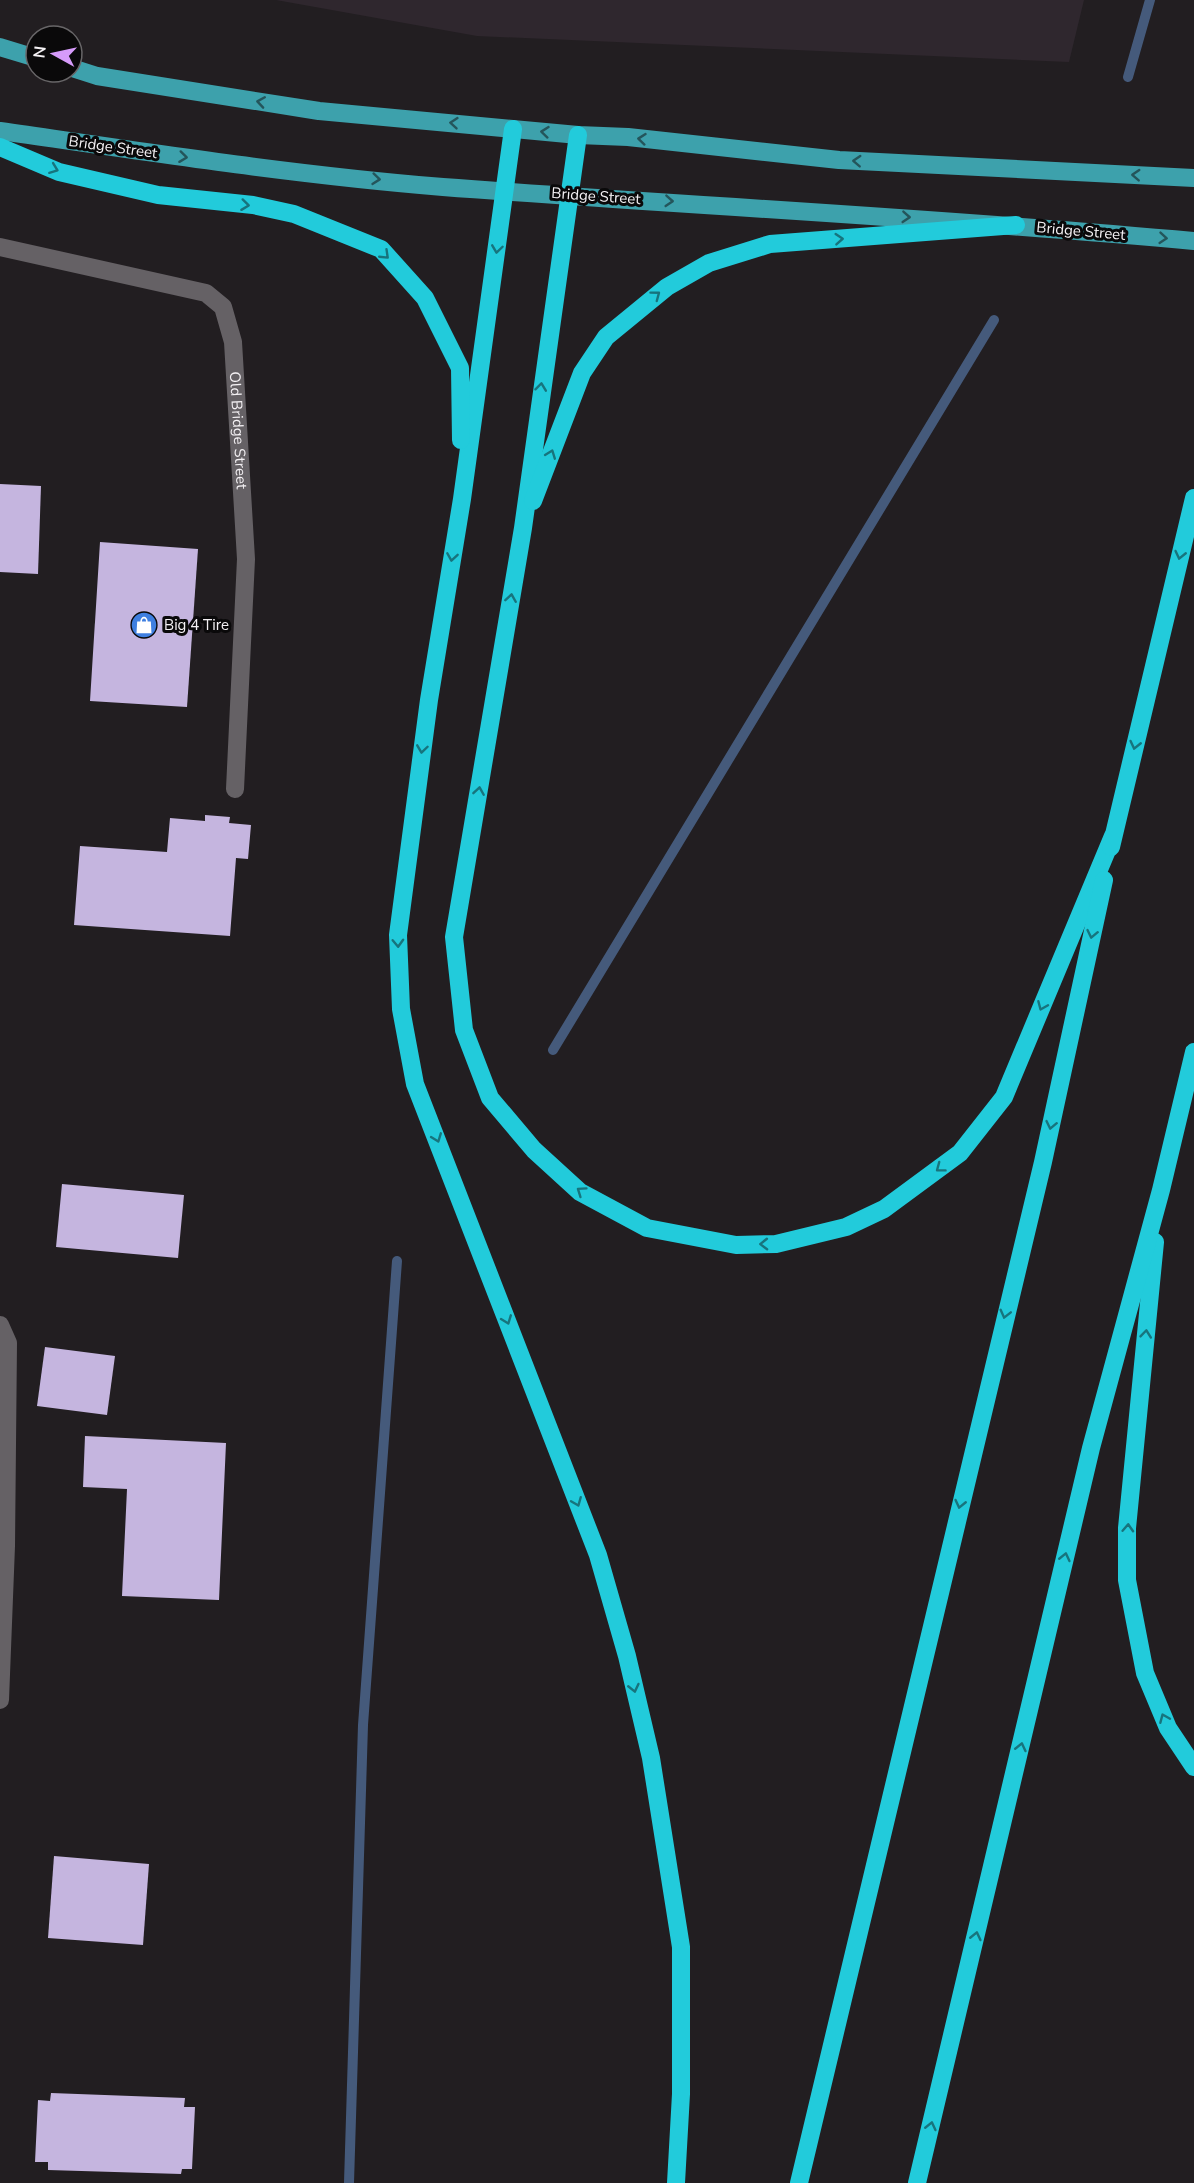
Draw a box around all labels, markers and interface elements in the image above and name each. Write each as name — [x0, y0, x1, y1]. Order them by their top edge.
north arrow — [24, 24, 84, 84]
text: N — [28, 45, 52, 60]
one-way arrow — [256, 96, 265, 108]
one-way arrow — [450, 117, 459, 130]
one-way arrow — [541, 126, 550, 139]
street label: Bridge Street — [67, 131, 159, 163]
one-way arrow — [637, 133, 646, 146]
one-way arrow — [178, 150, 187, 163]
one-way arrow — [852, 154, 861, 167]
one-way arrow — [48, 162, 59, 175]
one-way arrow — [1131, 169, 1140, 182]
one-way arrow — [372, 172, 381, 185]
street label: Bridge Street — [551, 183, 642, 209]
one-way arrow — [665, 194, 674, 207]
one-way arrow — [241, 198, 250, 210]
one-way arrow — [901, 211, 910, 224]
street label: Bridge Street — [1036, 217, 1127, 245]
one-way arrow — [1158, 231, 1167, 244]
one-way arrow — [834, 233, 843, 246]
one-way arrow — [491, 244, 503, 253]
one-way arrow — [379, 248, 389, 259]
one-way arrow — [649, 291, 660, 302]
street label: Old Bridge Street — [225, 371, 252, 491]
one-way arrow — [534, 382, 547, 391]
one-way arrow — [544, 449, 556, 460]
one-way arrow — [1175, 550, 1188, 560]
one-way arrow — [447, 552, 459, 561]
one-way arrow — [504, 594, 517, 604]
shop icon: Big 4 Tire — [129, 610, 159, 640]
place label: Big 4 Tire — [164, 615, 229, 635]
one-way arrow — [1130, 740, 1143, 750]
one-way arrow — [417, 745, 429, 754]
one-way arrow — [472, 786, 484, 795]
one-way arrow — [1086, 929, 1099, 939]
one-way arrow — [392, 938, 405, 947]
one-way arrow — [1037, 1000, 1049, 1011]
one-way arrow — [1045, 1119, 1058, 1129]
one-way arrow — [429, 1132, 442, 1143]
one-way arrow — [935, 1161, 946, 1172]
one-way arrow — [576, 1187, 587, 1198]
one-way arrow — [760, 1238, 769, 1250]
one-way arrow — [1000, 1309, 1013, 1319]
one-way arrow — [499, 1314, 512, 1325]
one-way arrow — [1139, 1329, 1152, 1339]
one-way arrow — [569, 1496, 582, 1507]
one-way arrow — [954, 1499, 967, 1509]
one-way arrow — [1121, 1524, 1134, 1533]
one-way arrow — [1058, 1552, 1071, 1562]
one-way arrow — [627, 1683, 640, 1693]
one-way arrow — [1159, 1713, 1171, 1724]
one-way arrow — [1013, 1742, 1026, 1752]
one-way arrow — [968, 1932, 981, 1942]
one-way arrow — [923, 2121, 936, 2131]

